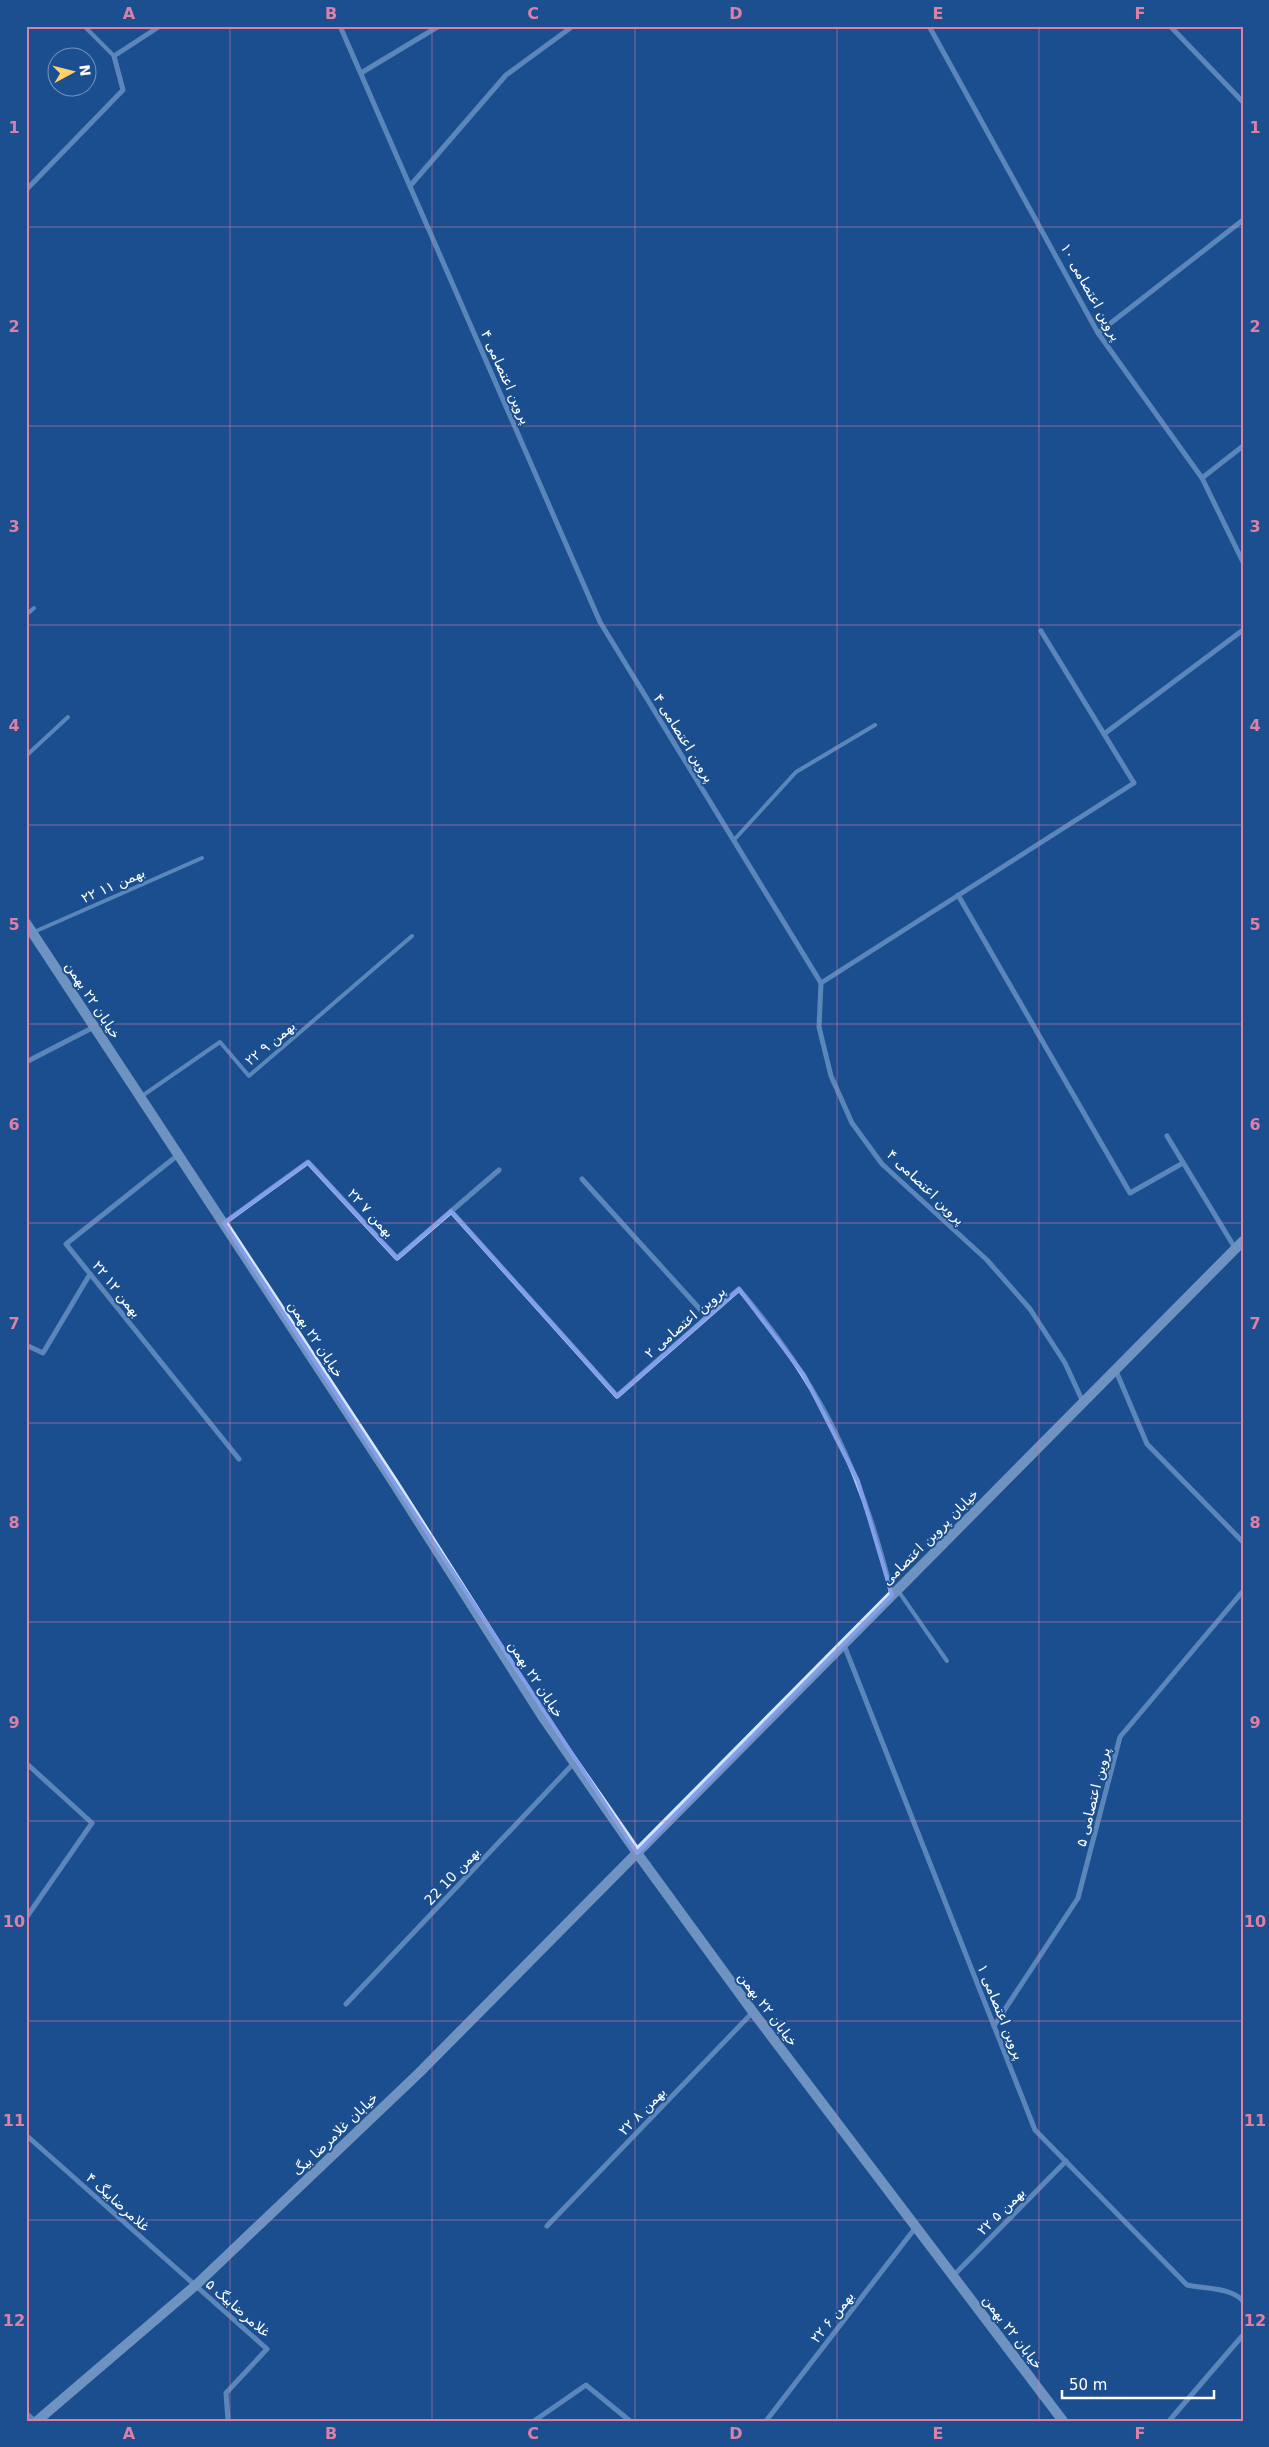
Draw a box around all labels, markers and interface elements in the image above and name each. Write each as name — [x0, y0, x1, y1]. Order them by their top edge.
text: A — [123, 4, 136, 23]
text: B — [325, 4, 337, 23]
text: C — [527, 4, 539, 23]
text: D — [729, 4, 743, 23]
text: E — [933, 4, 943, 23]
text: F — [1135, 4, 1145, 23]
north arrow — [48, 48, 98, 98]
text: N — [76, 64, 94, 77]
text: 1 — [8, 118, 20, 137]
text: 1 — [1249, 118, 1261, 137]
street label: پروین اعتصامی ۱۰ — [1057, 240, 1124, 344]
text: 2 — [8, 317, 20, 336]
text: 2 — [1249, 317, 1261, 336]
street label: پروین اعتصامی ۴ — [477, 327, 534, 427]
text: 3 — [8, 517, 20, 536]
text: 3 — [1249, 517, 1261, 536]
street label: پروین اعتصامی ۴ — [649, 691, 718, 786]
text: 4 — [8, 716, 20, 735]
text: 4 — [1249, 716, 1261, 735]
street label: ۲۲ بهمن ۱۱ — [79, 864, 148, 907]
text: 5 — [8, 915, 20, 934]
text: 5 — [1249, 915, 1261, 934]
street label: خیابان ۲۲ بهمن — [61, 958, 124, 1042]
street label: ۲۲ بهمن ۹ — [242, 1017, 299, 1069]
text: 6 — [8, 1115, 20, 1134]
text: 6 — [1249, 1115, 1261, 1134]
street label: پروین اعتصامی ۴ — [883, 1146, 968, 1229]
street label: ۲۲ بهمن ۷ — [344, 1185, 398, 1241]
street label: ۲۲ بهمن ۱۲ — [89, 1257, 145, 1321]
street label: پروین اعتصامی ۲ — [641, 1283, 729, 1362]
street label: خیابان ۲۲ بهمن — [284, 1297, 347, 1381]
text: 7 — [8, 1314, 20, 1333]
text: 7 — [1249, 1314, 1261, 1333]
street label: خیابان پروین اعتصامی — [879, 1486, 982, 1589]
text: 8 — [8, 1513, 20, 1532]
text: 8 — [1249, 1513, 1261, 1532]
street label: خیابان ۲۲ بهمن — [504, 1637, 567, 1721]
text: 9 — [8, 1713, 20, 1732]
text: 9 — [1249, 1713, 1261, 1732]
street label: پروین اعتصامی ۵ — [1073, 1746, 1114, 1848]
street label: 22 بهمن 10 — [421, 1844, 484, 1909]
text: 10 — [3, 1912, 25, 1931]
text: 10 — [1244, 1912, 1266, 1931]
street label: پروین اعتصامی ۱ — [974, 1962, 1027, 2062]
street label: خیابان ۲۲ بهمن — [734, 1969, 801, 2050]
street label: ۲۲ بهمن ۸ — [615, 2084, 670, 2139]
street label: خیابان غلامرضا بیگ — [289, 2089, 382, 2179]
text: 11 — [3, 2111, 25, 2130]
text: 11 — [1244, 2111, 1266, 2130]
street label: غلامرضابیگ ۴ — [82, 2169, 153, 2235]
street label: ۲۲ بهمن ۵ — [974, 2184, 1029, 2239]
street label: غلامرضابیگ ۵ — [202, 2276, 273, 2341]
street label: ۲۲ بهمن ۶ — [807, 2288, 858, 2346]
street label: خیابان ۲۲ بهمن — [979, 2292, 1046, 2373]
text: 12 — [3, 2311, 25, 2330]
text: 12 — [1244, 2311, 1266, 2330]
scale bar — [1062, 2367, 1214, 2399]
text: 50 m — [1069, 2376, 1107, 2394]
text: A — [123, 2424, 136, 2443]
text: B — [325, 2424, 337, 2443]
text: C — [527, 2424, 539, 2443]
text: D — [729, 2424, 743, 2443]
text: E — [933, 2424, 943, 2443]
text: F — [1135, 2424, 1145, 2443]

